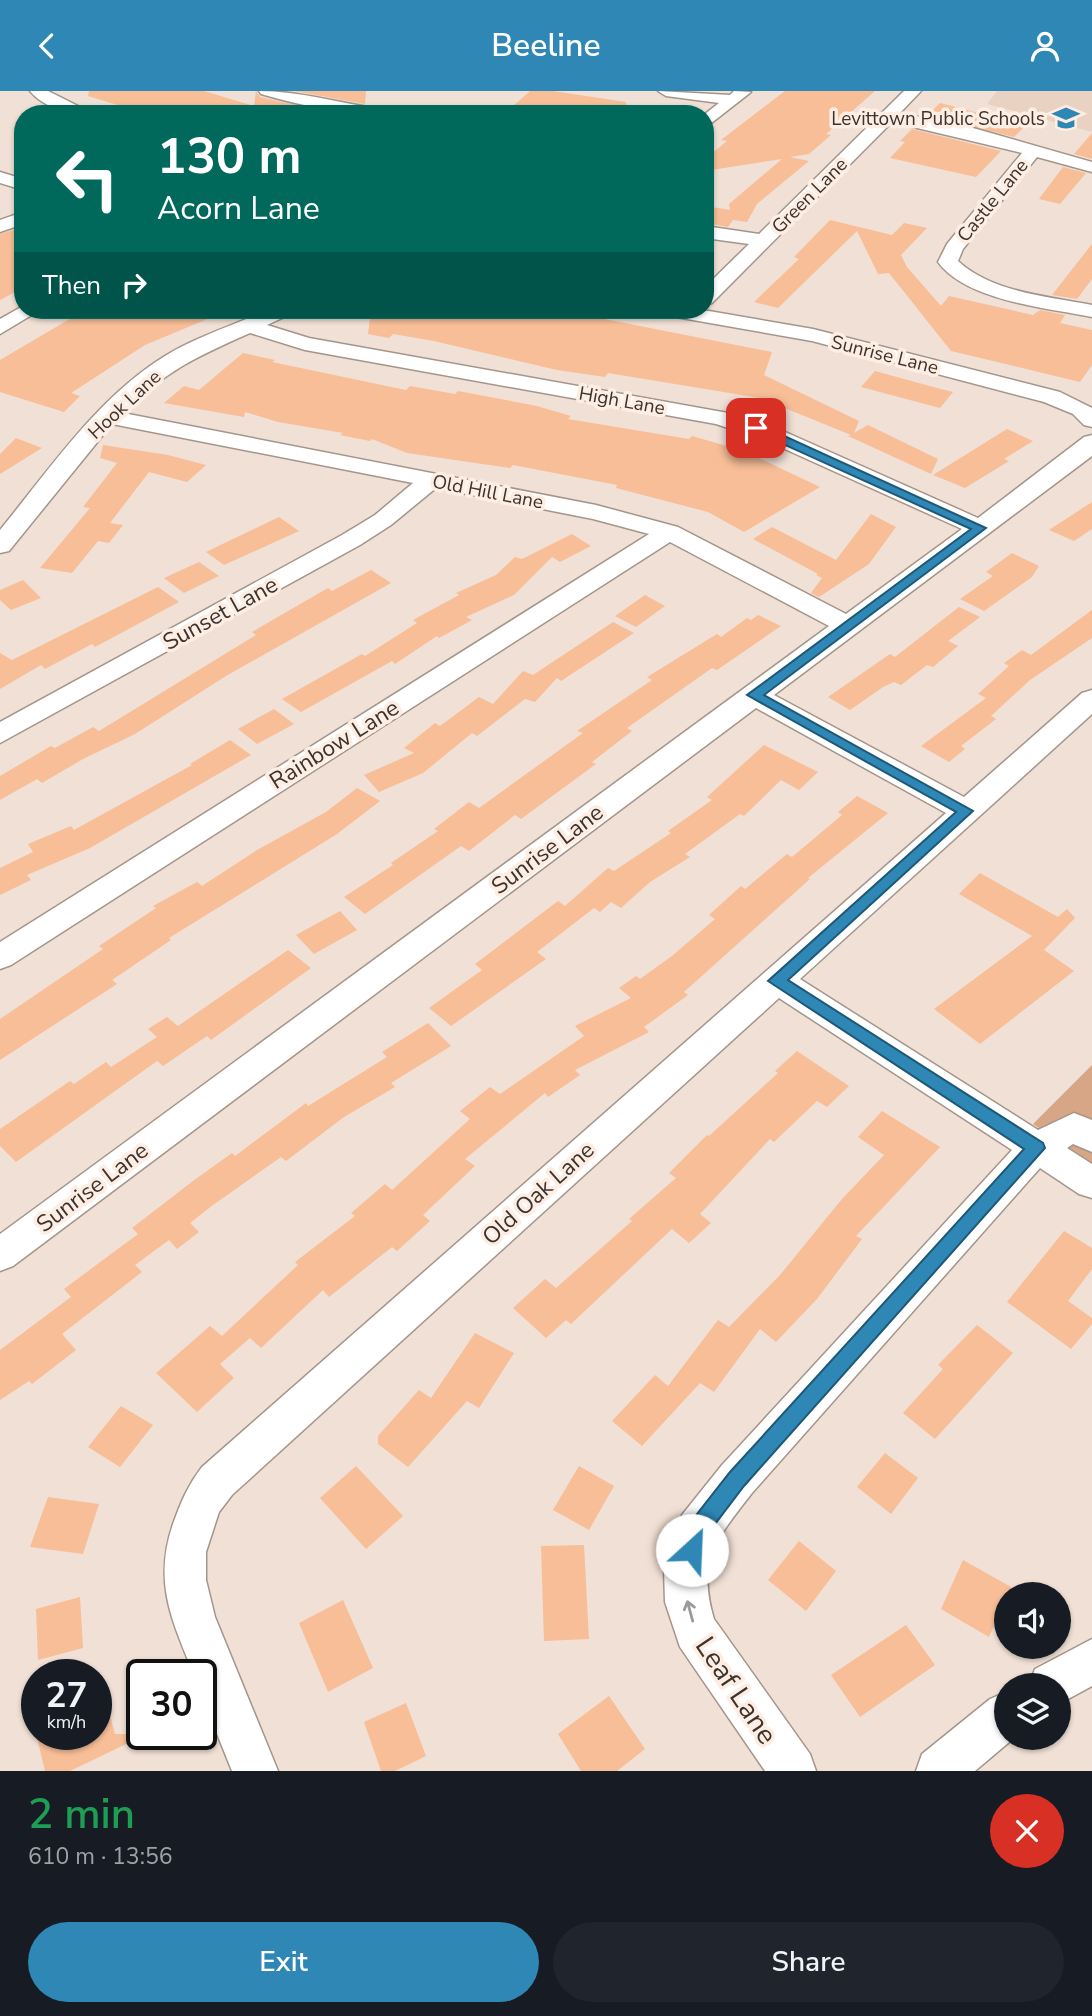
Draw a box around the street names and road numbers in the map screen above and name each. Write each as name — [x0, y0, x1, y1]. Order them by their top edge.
street label: Green Lane — [766, 152, 853, 239]
street label: Castle Lane — [951, 154, 1034, 248]
street label: Sunrise Lane — [828, 329, 941, 381]
street label: Hook Lane — [82, 364, 167, 445]
street label: High Lane — [577, 381, 667, 421]
street label: Old Hill Lane — [430, 469, 545, 515]
street label: Sunset Lane — [157, 569, 283, 658]
street label: Rainbow Lane — [264, 692, 405, 797]
street label: Sunrise Lane — [485, 797, 610, 902]
street label: Sunrise Lane — [30, 1135, 155, 1240]
street label: Old Oak Lane — [476, 1135, 601, 1252]
street label: Leaf Lane — [686, 1629, 786, 1752]

